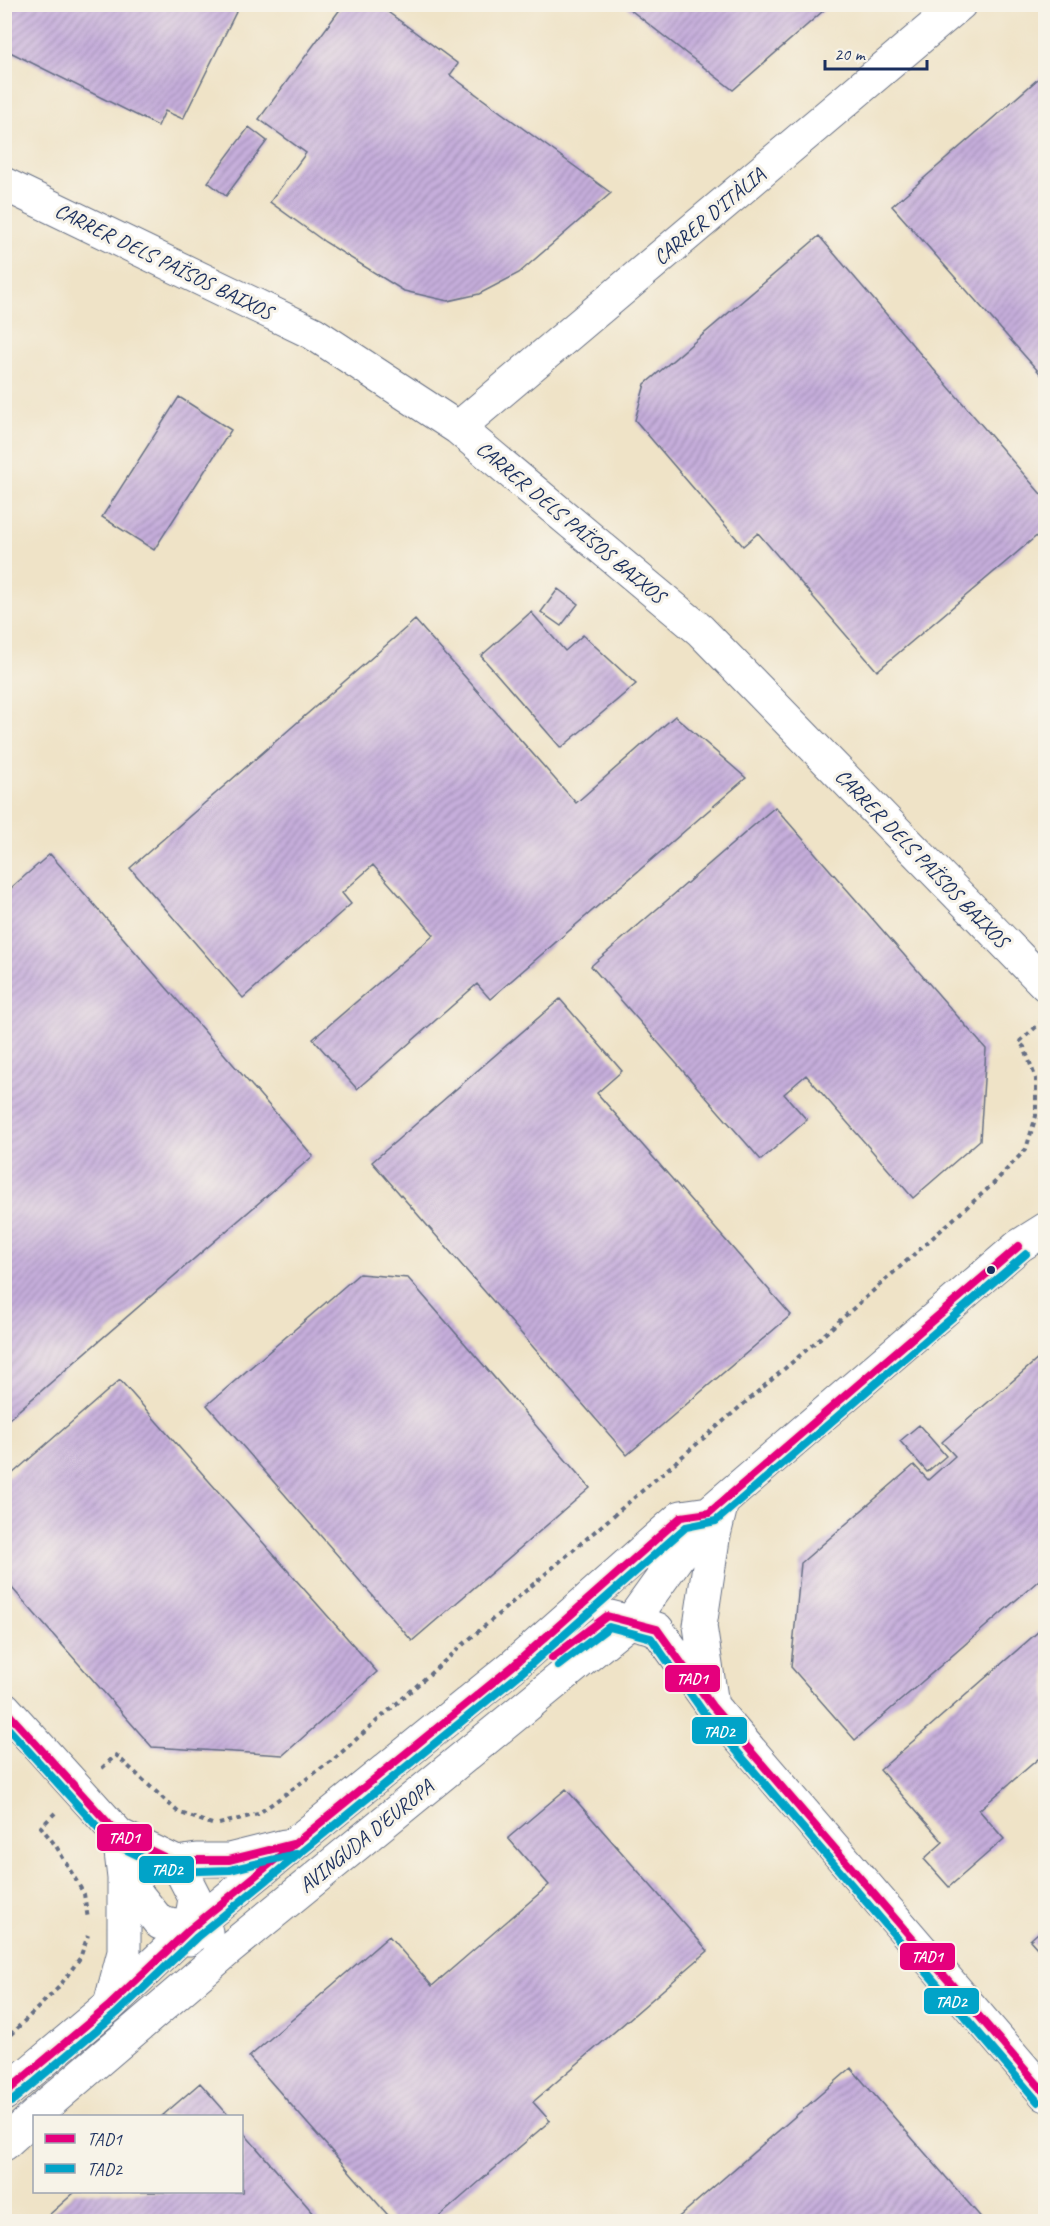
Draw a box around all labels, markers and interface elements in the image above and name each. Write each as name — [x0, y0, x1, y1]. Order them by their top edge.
scale bar — [825, 33, 927, 71]
text: 20 m — [834, 43, 867, 65]
street label: CARRER D'ITÀLIA — [648, 161, 771, 270]
street label: CARRER DELS PAÏSOS BAIXOS — [51, 197, 280, 326]
street label: CARRER DELS PAÏSOS BAIXOS — [471, 435, 673, 611]
street label: CARRER DELS PAÏSOS BAIXOS — [830, 763, 1016, 955]
unlabelled marker — [985, 1264, 997, 1276]
line badge: TAD1 — [664, 1664, 721, 1693]
text: TAD1 — [676, 1669, 709, 1689]
line badge: TAD2 — [691, 1716, 748, 1745]
text: TAD2 — [703, 1722, 736, 1742]
street label: AVINGUDA D'EUROPA — [293, 1773, 440, 1898]
line badge: TAD1 — [96, 1823, 153, 1852]
text: TAD1 — [108, 1828, 141, 1848]
line badge: TAD2 — [138, 1855, 195, 1884]
text: TAD2 — [151, 1860, 184, 1880]
line badge: TAD1 — [899, 1942, 956, 1971]
text: TAD1 — [911, 1947, 944, 1967]
line badge: TAD2 — [923, 1987, 980, 2015]
text: TAD2 — [935, 1992, 968, 2012]
legend — [33, 2115, 243, 2193]
text: TAD1 — [87, 2128, 123, 2150]
text: TAD2 — [87, 2158, 124, 2180]

